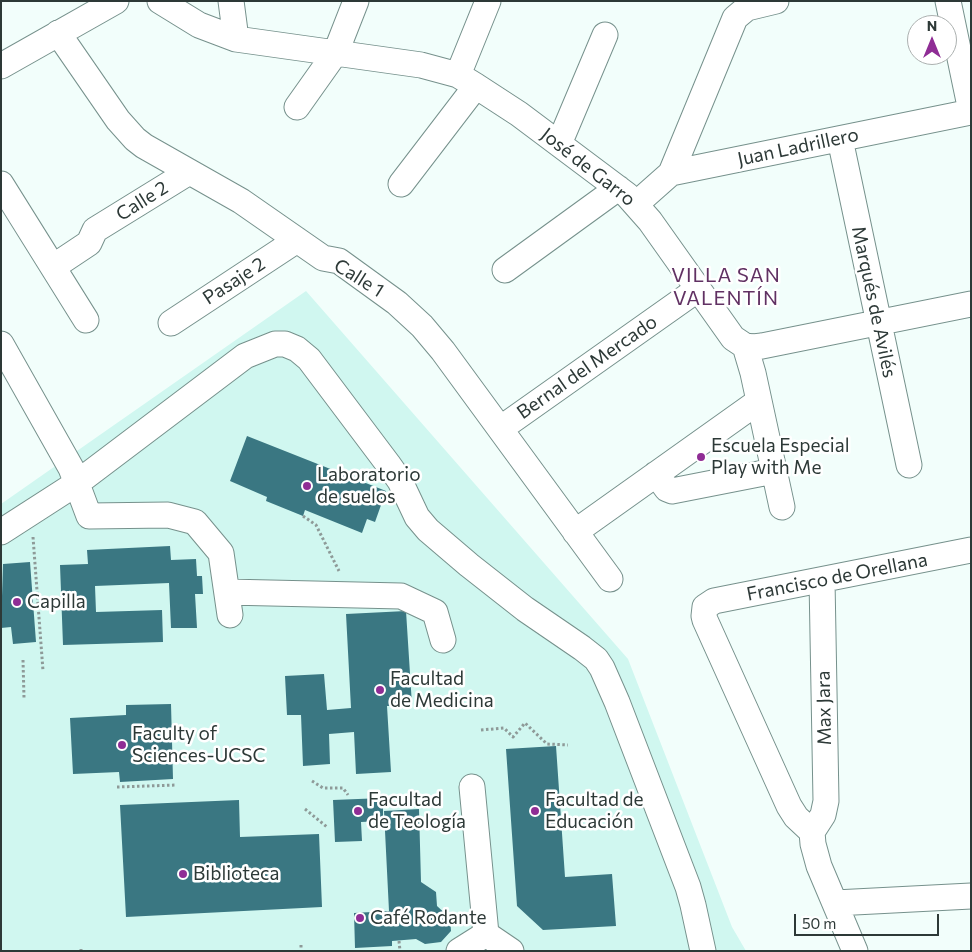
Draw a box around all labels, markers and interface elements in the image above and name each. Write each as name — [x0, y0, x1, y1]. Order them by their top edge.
north arrow — [907, 15, 957, 65]
text: N — [927, 17, 937, 34]
street label: José de Garro — [536, 123, 640, 211]
street label: Juan Ladrillero — [735, 123, 861, 171]
street label: Calle 2 — [112, 176, 172, 226]
street label: Marqués de Avilés — [847, 224, 901, 380]
street label: Pasaje 2 — [199, 253, 269, 309]
street label: Calle 1 — [330, 254, 388, 302]
district label: VILLA SAN VALENTÍN — [670, 263, 782, 310]
street label: Bernal del Mercado — [513, 310, 661, 424]
place label: Escuela Especial Play with Me — [711, 435, 849, 479]
marker: Escuela Especial Play with Me — [695, 451, 707, 463]
place label: Laboratorio de suelos — [317, 464, 421, 508]
marker: Laboratorio de suelos — [301, 480, 313, 492]
street label: Francisco de Orellana — [745, 548, 929, 606]
place label: Capilla — [27, 591, 86, 613]
marker: Capilla — [11, 596, 23, 608]
place label: Facultad de Medicina — [390, 668, 494, 712]
street label: Max Jara — [812, 671, 836, 745]
marker: Facultad de Medicina — [374, 684, 386, 696]
place label: Faculty of Sciences-UCSC — [132, 723, 265, 767]
marker: Faculty of Sciences-UCSC — [116, 739, 128, 751]
place label: Facultad de Teología — [368, 789, 466, 833]
place label: Facultad de Educación — [545, 789, 644, 833]
marker: Facultad de Teología — [352, 805, 364, 817]
marker: Facultad de Educación — [529, 805, 541, 817]
place label: Biblioteca — [193, 863, 279, 885]
marker: Biblioteca — [177, 868, 189, 880]
scale bar — [797, 904, 942, 936]
place label: Café Rodante — [370, 907, 487, 929]
marker: Café Rodante — [354, 912, 366, 924]
text: 50 m — [802, 914, 836, 932]

